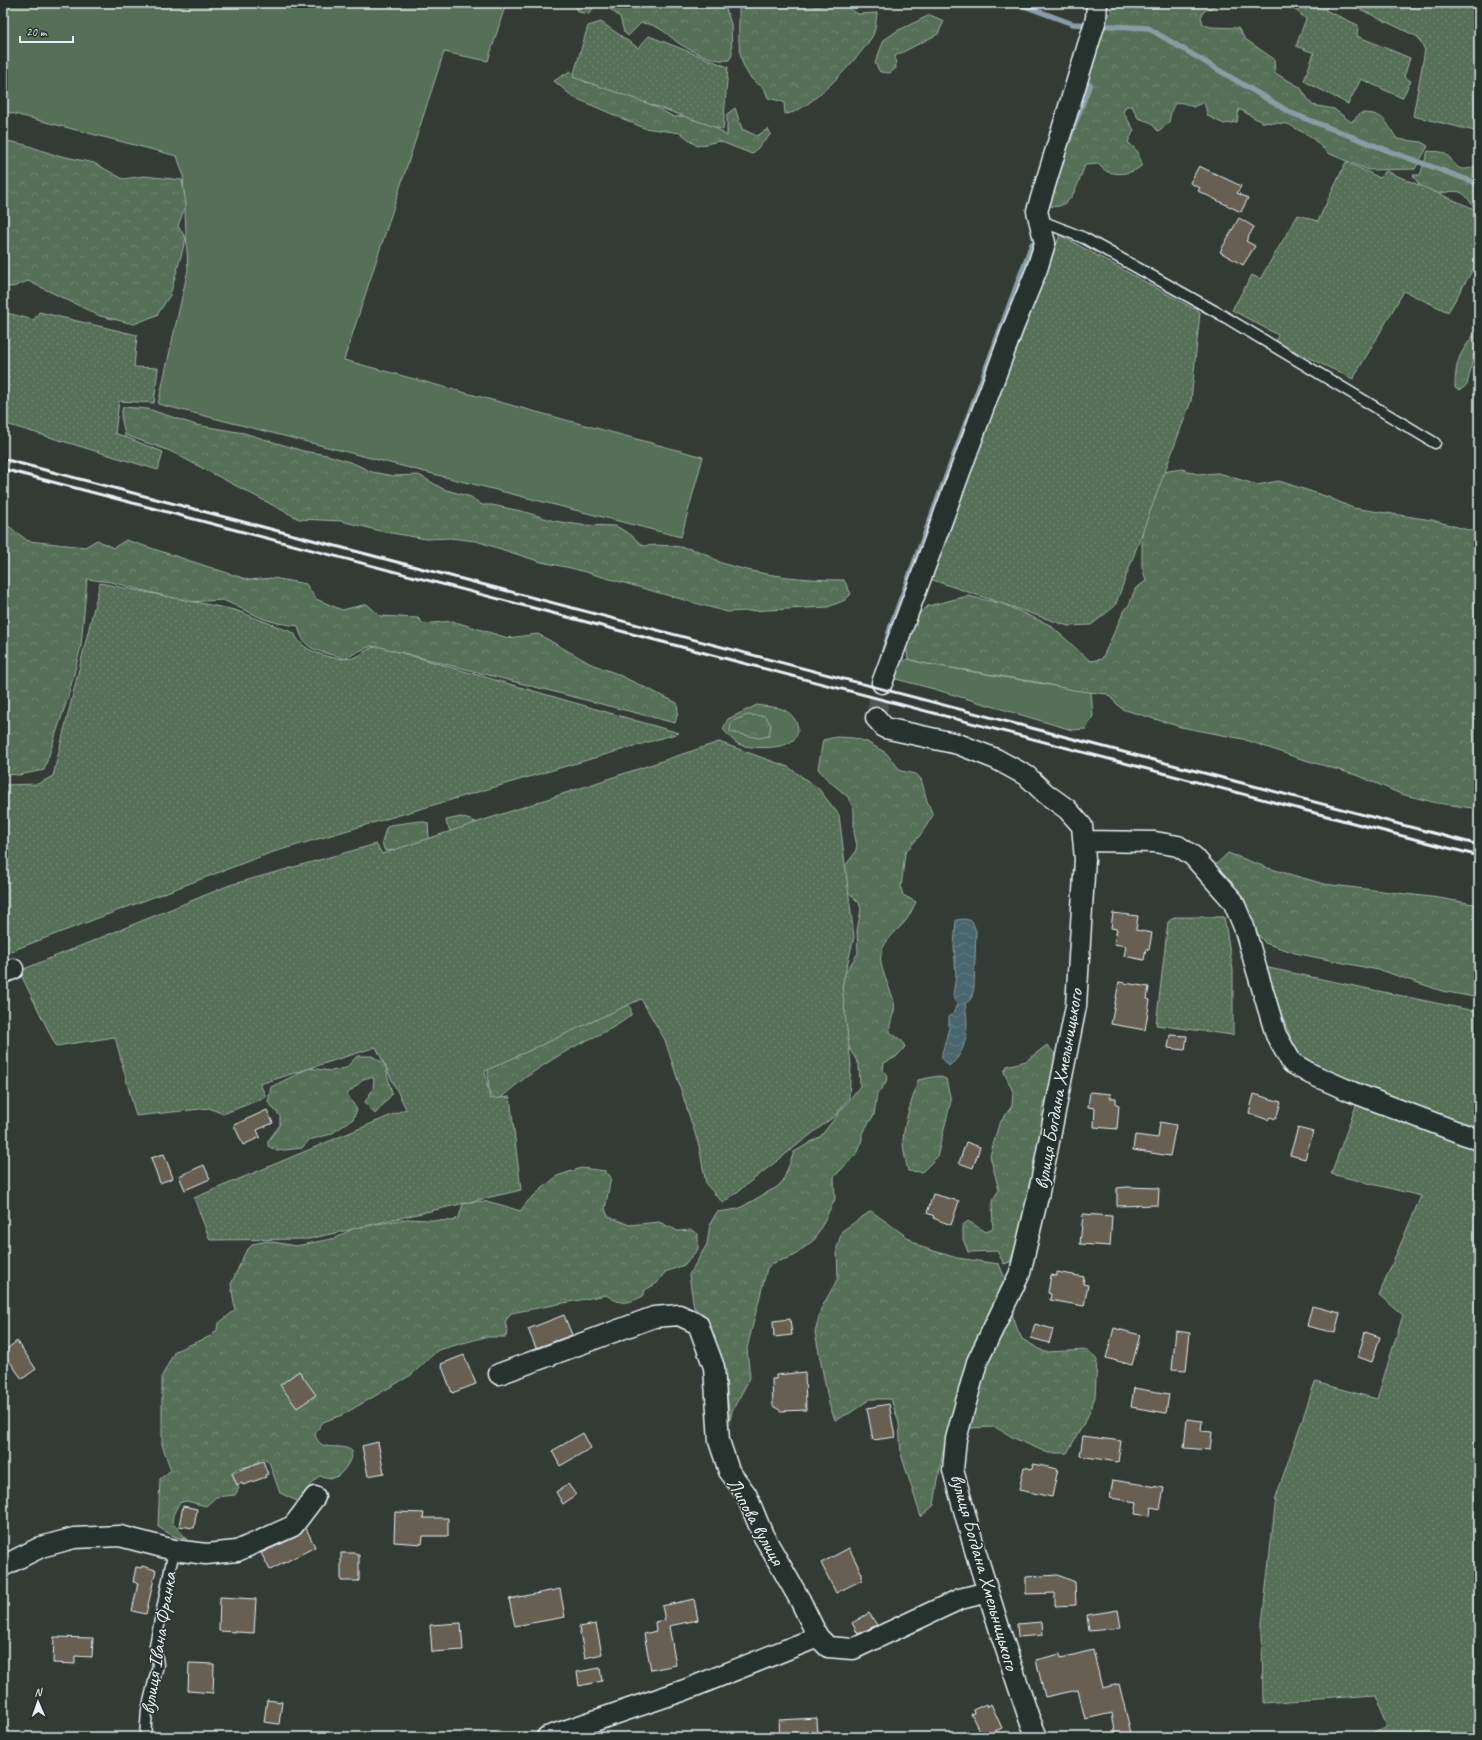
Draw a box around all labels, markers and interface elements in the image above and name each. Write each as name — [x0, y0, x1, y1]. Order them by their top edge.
scale bar — [20, 18, 73, 44]
text: 20 m — [26, 24, 48, 40]
street label: вулиця Богдана Хмельницького — [1029, 986, 1089, 1191]
street label: вулиця Богдана Хмельницького — [944, 1471, 1025, 1674]
street label: Липова вулиця — [721, 1473, 791, 1571]
street label: вулиця Івана Франка — [135, 1569, 182, 1716]
north arrow — [18, 1682, 58, 1722]
text: N — [34, 1685, 43, 1699]

